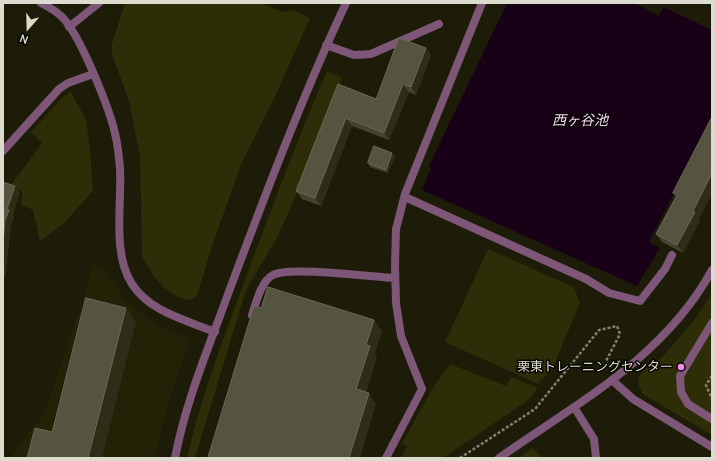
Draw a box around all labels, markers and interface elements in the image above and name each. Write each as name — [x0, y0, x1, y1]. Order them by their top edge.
north arrow — [8, 8, 48, 48]
text: N — [17, 31, 30, 48]
water label: 西ヶ谷池 — [552, 113, 608, 129]
place label: 栗東トレーニングセンター — [517, 359, 673, 375]
marker: 栗東トレーニングセンター — [676, 362, 686, 372]

